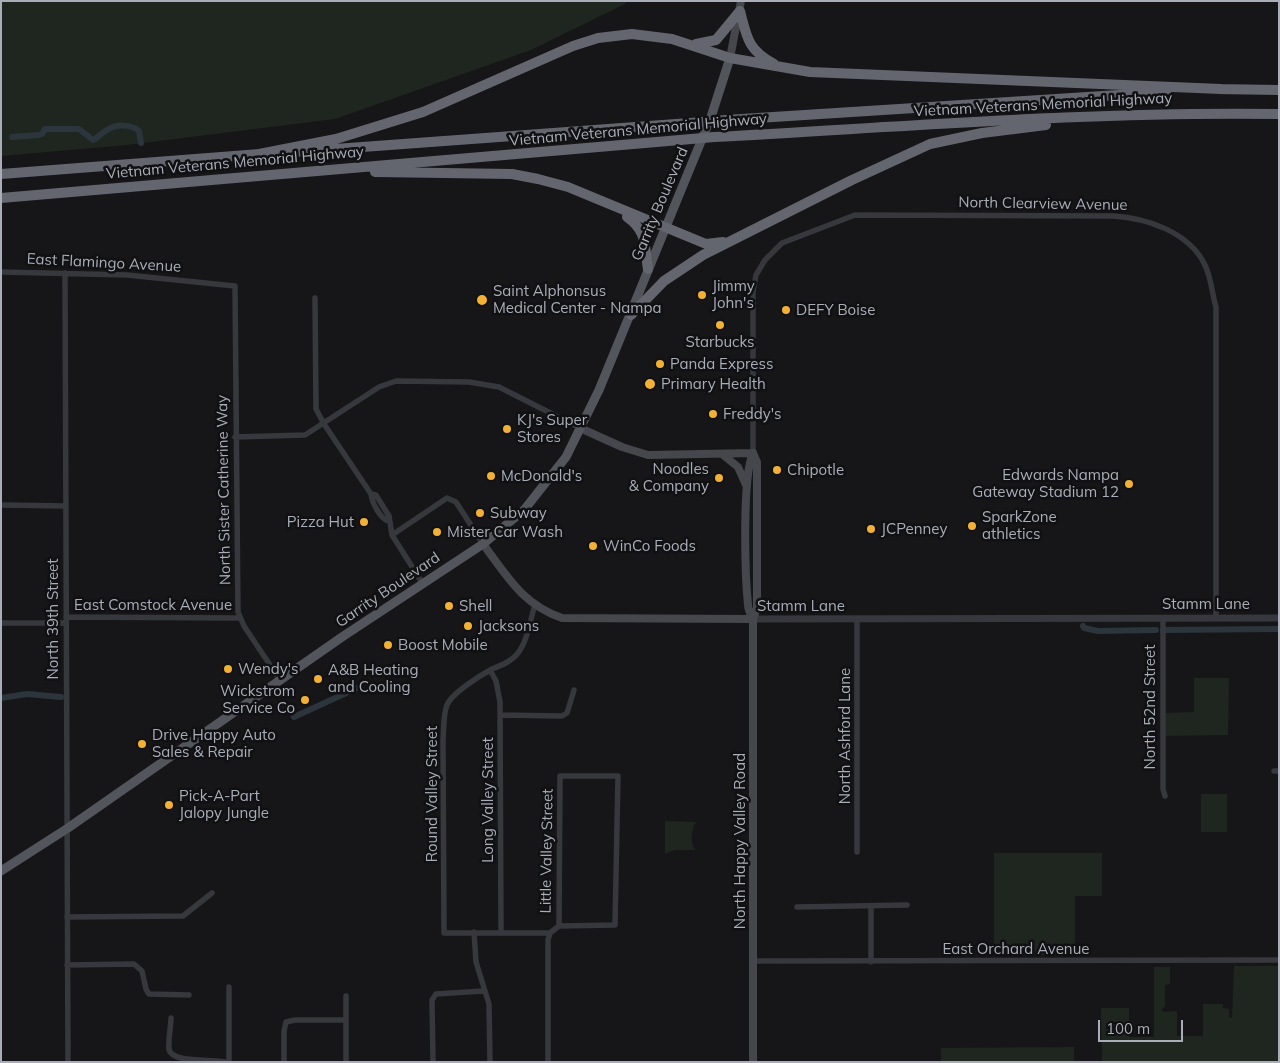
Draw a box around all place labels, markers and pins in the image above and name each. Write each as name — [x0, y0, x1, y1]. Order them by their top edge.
place label: Jimmy John's — [712, 277, 755, 312]
place label: Saint Alphonsus Medical Center - Nampa — [493, 282, 662, 317]
marker: Jimmy John's — [696, 289, 708, 301]
marker: Saint Alphonsus Medical Center - Nampa — [475, 293, 489, 307]
place label: DEFY Boise — [796, 301, 875, 319]
marker: DEFY Boise — [780, 304, 792, 316]
marker: Starbucks — [714, 319, 726, 331]
place label: Starbucks — [685, 333, 755, 351]
place label: Panda Express — [670, 355, 773, 373]
marker: Panda Express — [654, 358, 666, 370]
place label: Primary Health — [661, 375, 766, 393]
marker: Primary Health — [643, 377, 657, 391]
place label: Freddy's — [723, 405, 782, 423]
marker: Freddy's — [707, 408, 719, 420]
place label: KJ's Super Stores — [517, 411, 587, 446]
marker: KJ's Super Stores — [501, 423, 513, 435]
place label: Noodles & Company — [629, 460, 709, 495]
place label: Chipotle — [787, 461, 844, 479]
marker: Chipotle — [771, 464, 783, 476]
place label: Edwards Nampa Gateway Stadium 12 — [972, 466, 1119, 501]
place label: McDonald's — [501, 467, 582, 485]
marker: McDonald's — [485, 470, 497, 482]
marker: Noodles & Company — [713, 472, 725, 484]
marker: Edwards Nampa Gateway Stadium 12 — [1123, 478, 1135, 490]
place label: Subway — [490, 504, 547, 522]
marker: Subway — [474, 507, 486, 519]
place label: SparkZone athletics — [982, 508, 1057, 543]
place label: Pizza Hut — [287, 513, 354, 531]
marker: Pizza Hut — [358, 516, 370, 528]
place label: JCPenney — [881, 520, 947, 538]
marker: SparkZone athletics — [966, 520, 978, 532]
place label: Mister Car Wash — [447, 523, 563, 541]
marker: JCPenney — [865, 523, 877, 535]
marker: Mister Car Wash — [431, 526, 443, 538]
place label: WinCo Foods — [603, 537, 696, 555]
marker: WinCo Foods — [587, 540, 599, 552]
place label: Shell — [459, 597, 492, 615]
marker: Shell — [443, 600, 455, 612]
place label: Jacksons — [478, 617, 539, 635]
marker: Jacksons — [462, 620, 474, 632]
place label: Boost Mobile — [398, 636, 488, 654]
marker: Boost Mobile — [382, 639, 394, 651]
place label: Wendy's — [238, 660, 298, 678]
place label: A&B Heating and Cooling — [328, 661, 419, 696]
marker: Wendy's — [222, 663, 234, 675]
marker: A&B Heating and Cooling — [312, 673, 324, 685]
place label: Wickstrom Service Co — [220, 682, 295, 717]
marker: Wickstrom Service Co — [299, 694, 311, 706]
place label: Drive Happy Auto Sales & Repair — [152, 726, 276, 761]
marker: Drive Happy Auto Sales & Repair — [136, 738, 148, 750]
place label: Pick-A-Part Jalopy Jungle — [179, 787, 269, 822]
marker: Pick-A-Part Jalopy Jungle — [163, 799, 175, 811]

